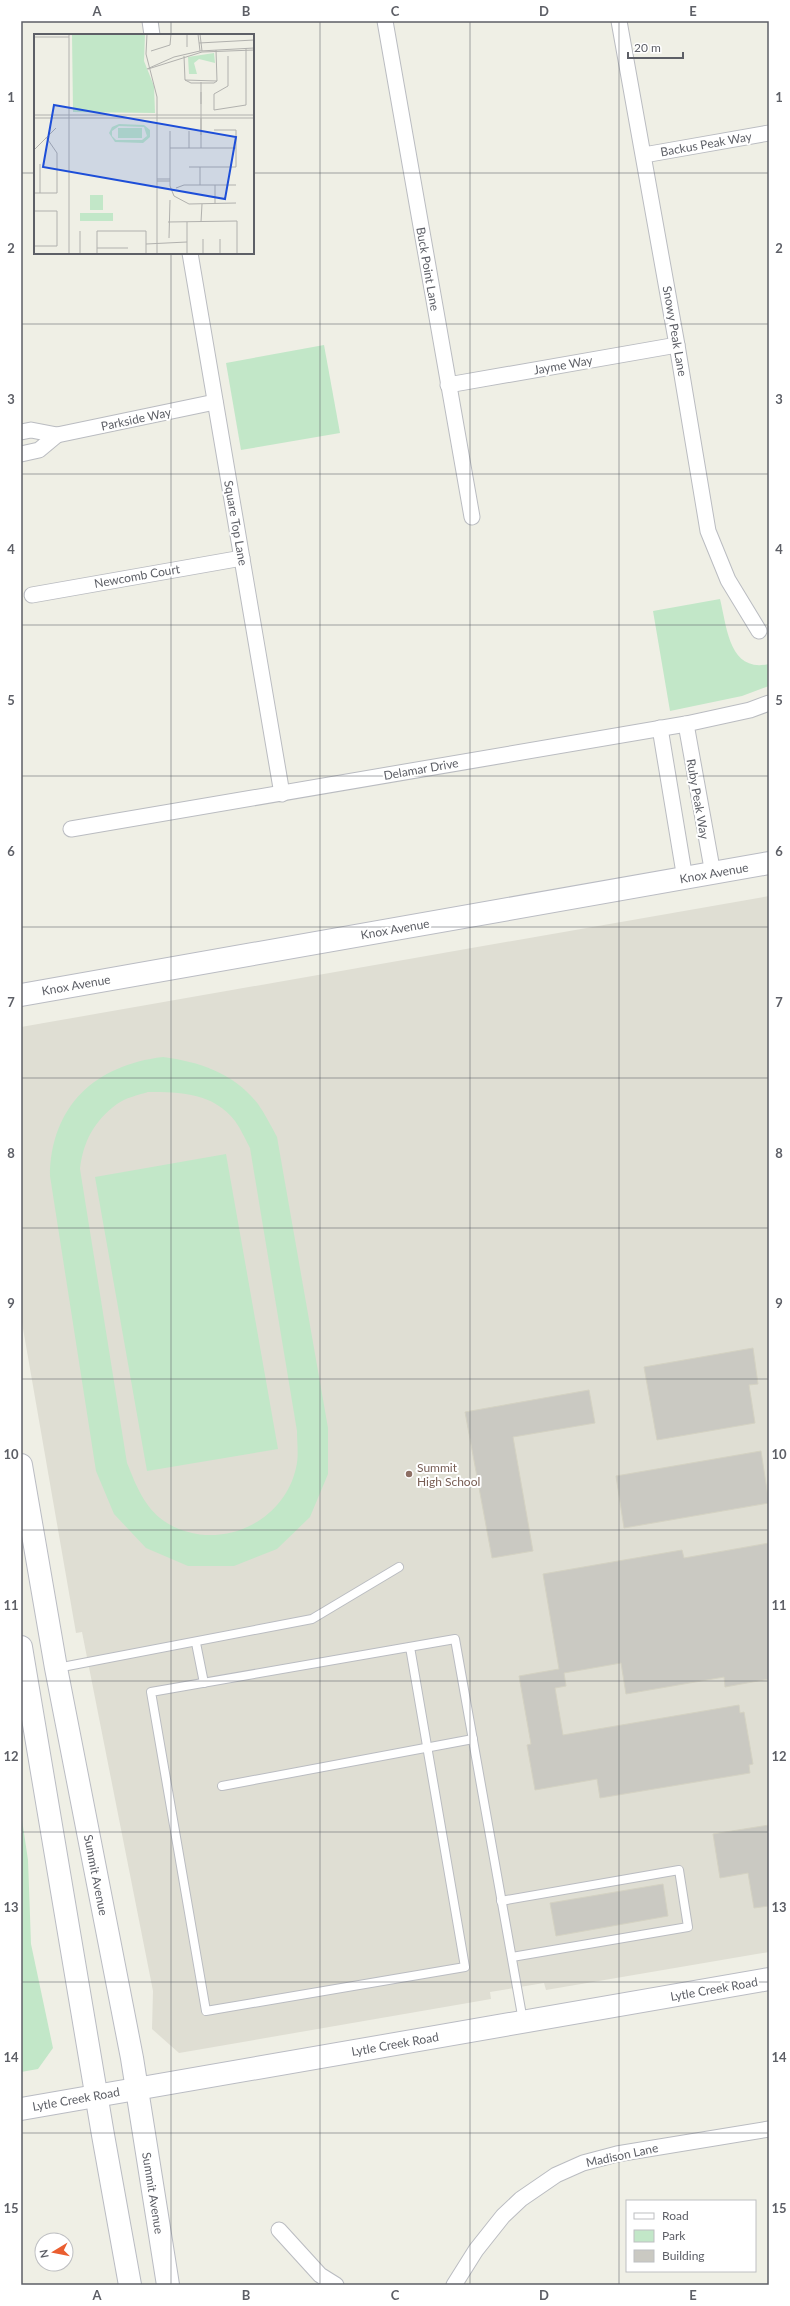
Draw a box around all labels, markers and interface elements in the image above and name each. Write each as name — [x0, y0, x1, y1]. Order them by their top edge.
text: A — [91, 3, 102, 19]
text: B — [242, 3, 251, 19]
text: C — [391, 3, 400, 19]
text: D — [539, 3, 549, 19]
text: E — [689, 3, 697, 19]
inset map — [34, 34, 254, 254]
scale bar — [628, 34, 683, 60]
text: 20 m — [634, 40, 661, 55]
text: 1 — [7, 89, 15, 105]
text: 1 — [775, 89, 783, 105]
street label: Backus Peak Way — [659, 128, 754, 159]
street label: Buck Point Lane — [413, 226, 443, 312]
text: 2 — [7, 240, 15, 256]
text: 2 — [775, 240, 783, 256]
street label: Snowy Peak Lane — [660, 285, 690, 377]
street label: Jayme Way — [532, 352, 594, 378]
text: 3 — [7, 391, 15, 407]
text: 3 — [775, 391, 783, 407]
street label: Parkside Way — [100, 404, 173, 434]
street label: Square Top Lane — [221, 479, 251, 567]
text: 4 — [7, 541, 15, 557]
text: 4 — [775, 541, 783, 557]
street label: Newcomb Court — [93, 561, 182, 591]
text: 5 — [7, 692, 15, 708]
text: 5 — [775, 692, 783, 708]
street label: Delamar Drive — [382, 755, 460, 783]
street label: Ruby Peak Way — [684, 758, 713, 841]
text: 6 — [7, 843, 15, 859]
text: 6 — [775, 843, 783, 859]
street label: Knox Avenue — [678, 860, 750, 886]
street label: Knox Avenue — [359, 916, 431, 942]
street label: Knox Avenue — [40, 972, 112, 998]
text: 7 — [7, 994, 15, 1010]
text: 7 — [775, 994, 783, 1010]
text: 8 — [7, 1145, 15, 1161]
text: 8 — [775, 1145, 783, 1161]
text: 9 — [7, 1295, 15, 1311]
text: 9 — [775, 1295, 783, 1311]
text: 10 — [3, 1446, 19, 1462]
text: 10 — [771, 1446, 787, 1462]
place label: Summit High School — [417, 1460, 480, 1489]
marker: Summit High School — [404, 1469, 414, 1479]
text: 11 — [3, 1597, 19, 1613]
text: 11 — [771, 1597, 787, 1613]
text: 12 — [3, 1748, 19, 1764]
text: 12 — [771, 1748, 787, 1764]
street label: Summit Avenue — [81, 1833, 111, 1917]
text: 13 — [3, 1899, 19, 1915]
text: 13 — [771, 1899, 787, 1915]
street label: Lytle Creek Road — [669, 1974, 759, 2004]
street label: Lytle Creek Road — [350, 2029, 440, 2059]
text: 14 — [3, 2049, 19, 2065]
text: 14 — [771, 2049, 787, 2065]
street label: Lytle Creek Road — [31, 2084, 121, 2114]
street label: Madison Lane — [585, 2140, 659, 2170]
street label: Summit Avenue — [139, 2151, 167, 2235]
text: 15 — [3, 2200, 19, 2216]
legend — [626, 2200, 756, 2272]
text: 15 — [771, 2200, 787, 2216]
text: Road — [662, 2208, 689, 2223]
text: Park — [662, 2228, 686, 2243]
north arrow — [34, 2232, 74, 2272]
text: Building — [662, 2248, 705, 2263]
text: N — [37, 2249, 51, 2259]
text: A — [91, 2287, 102, 2303]
text: B — [242, 2287, 251, 2303]
text: C — [391, 2287, 400, 2303]
text: D — [539, 2287, 549, 2303]
text: E — [689, 2287, 697, 2303]

